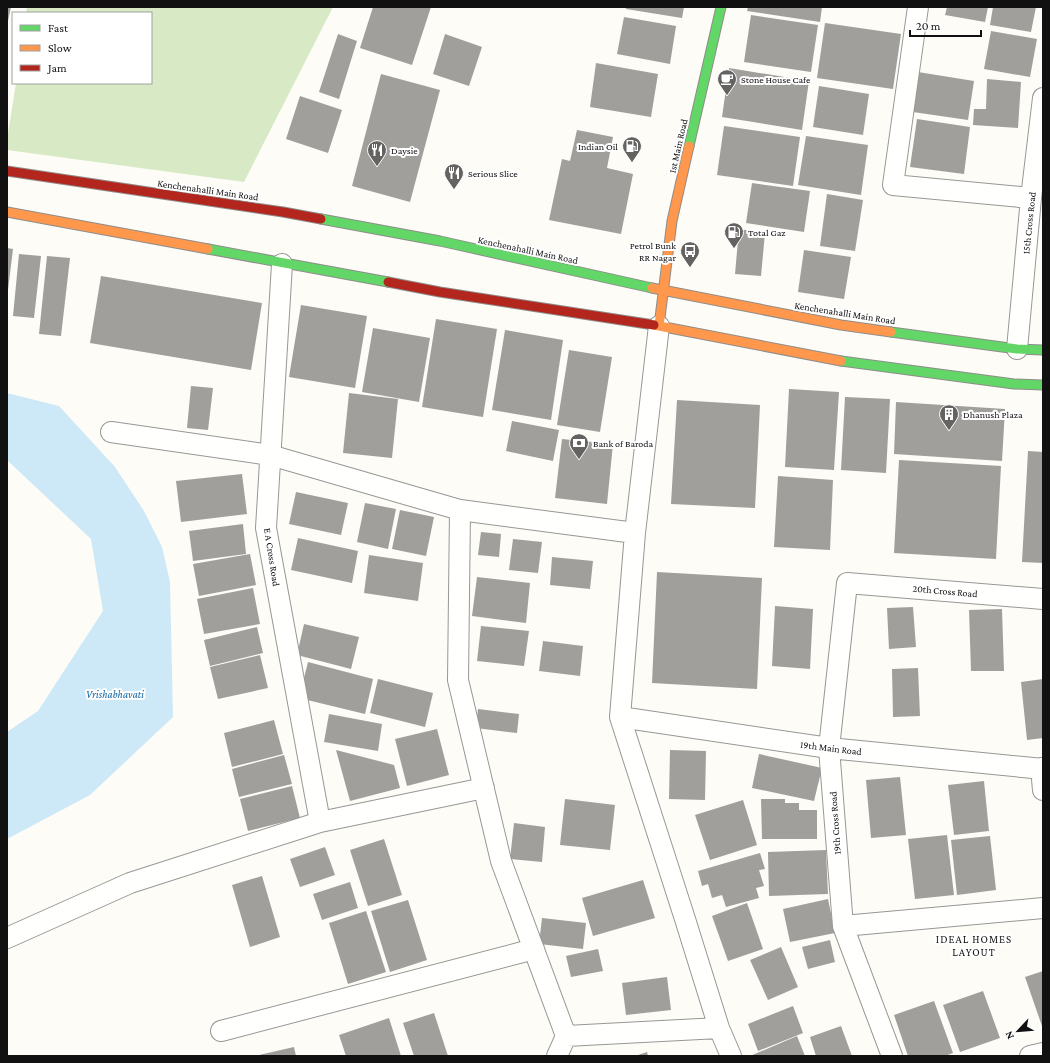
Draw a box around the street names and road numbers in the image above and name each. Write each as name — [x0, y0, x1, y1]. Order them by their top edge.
street label: 1st Main Road — [666, 117, 690, 174]
street label: Kenchenahalli Main Road — [157, 177, 260, 203]
street label: 15th Cross Road — [1020, 190, 1038, 255]
street label: Kenchenahalli Main Road — [477, 234, 580, 266]
street label: Kenchenahalli Main Road — [794, 300, 897, 327]
street label: E A Cross Road — [262, 527, 282, 588]
street label: 20th Cross Road — [912, 583, 979, 599]
street label: 19th Main Road — [800, 739, 863, 757]
street label: 19th Cross Road — [827, 790, 843, 855]

